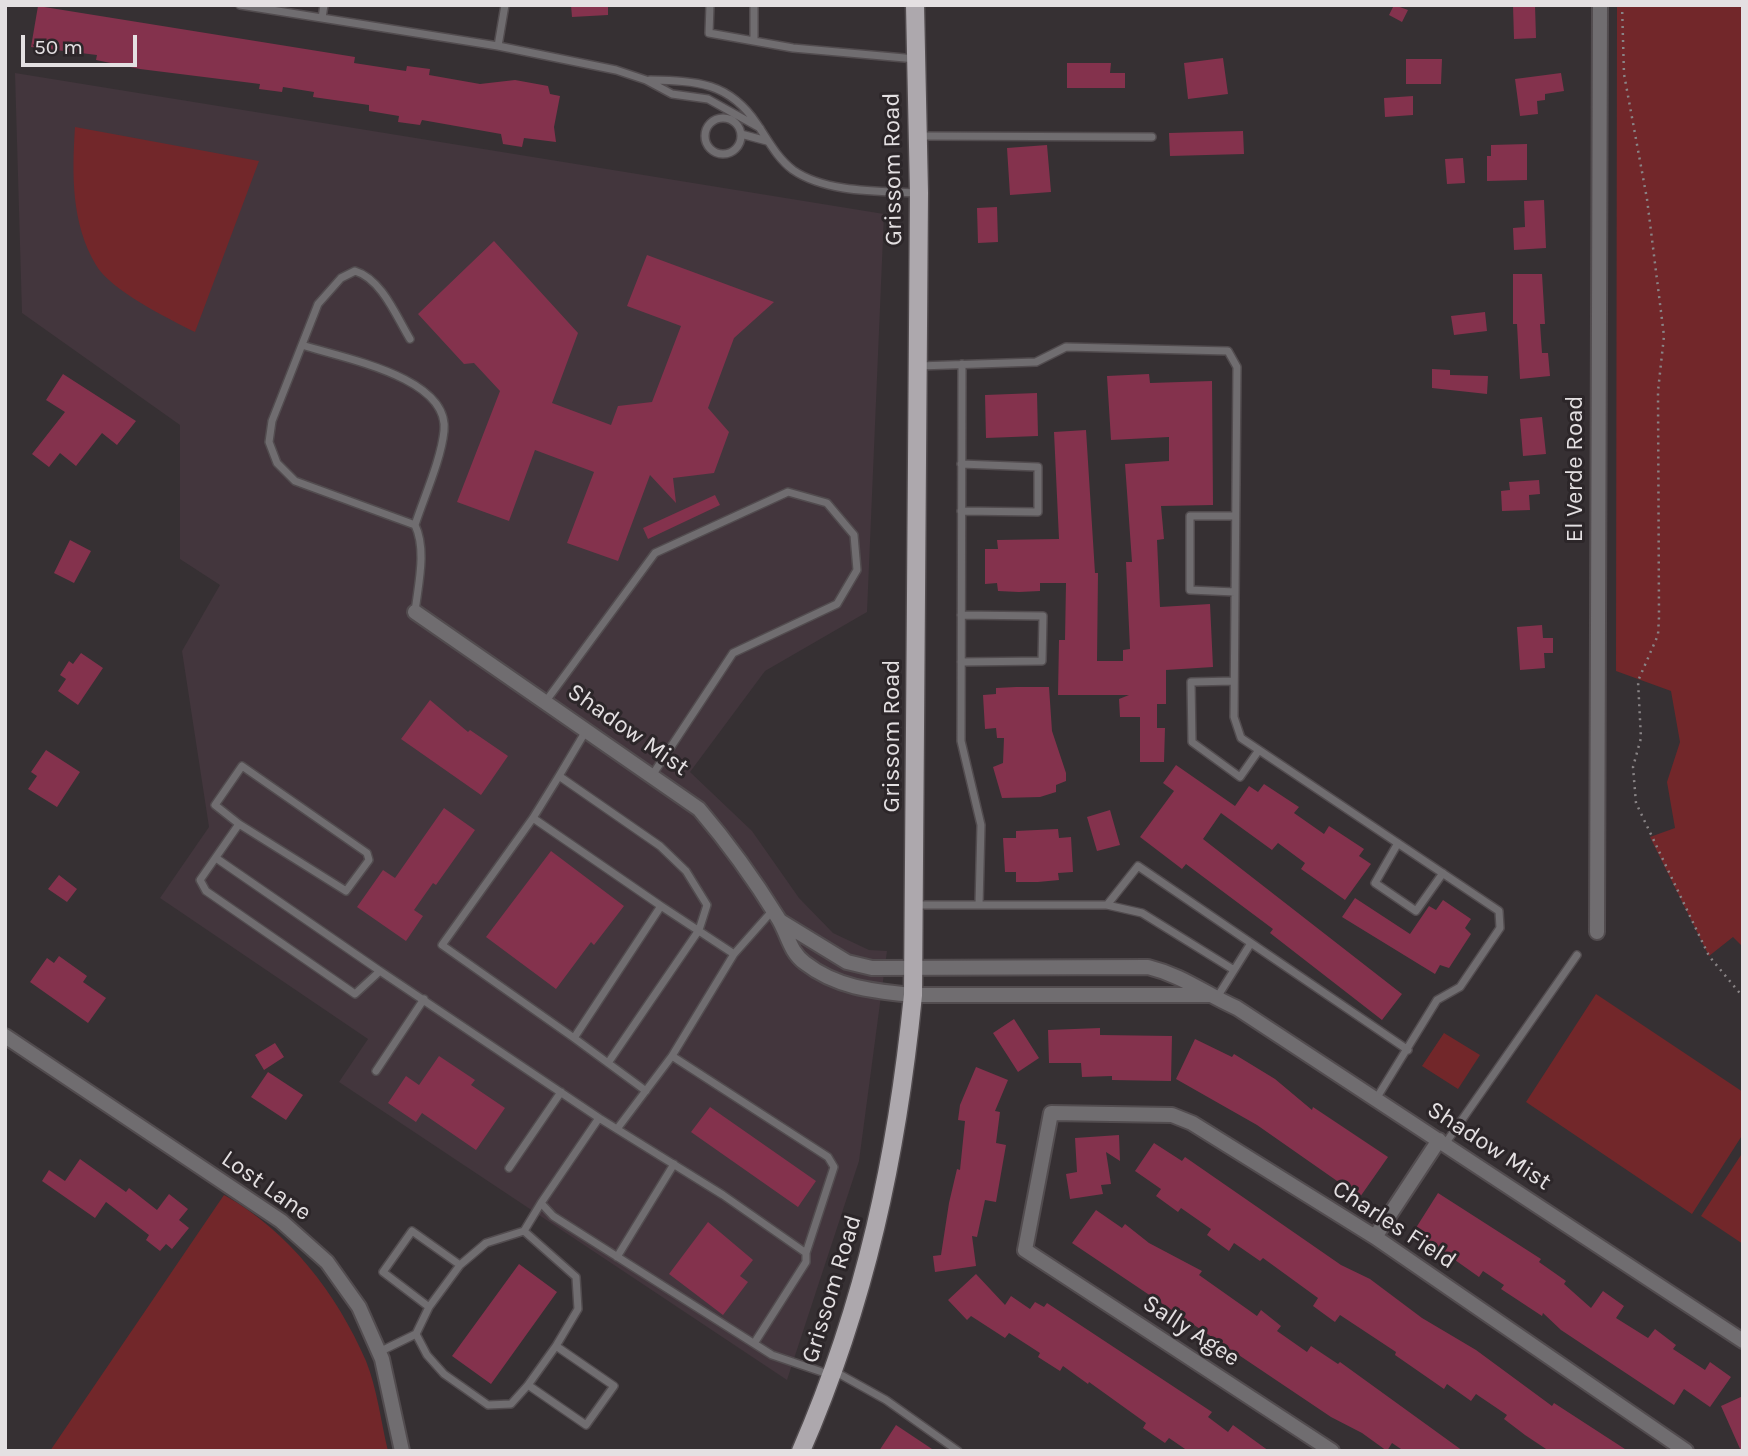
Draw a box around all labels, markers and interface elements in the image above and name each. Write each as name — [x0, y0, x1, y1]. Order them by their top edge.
scale bar — [24, 21, 140, 65]
text: 50 m — [34, 35, 83, 59]
street label: Grissom Road — [877, 92, 909, 246]
street label: El Verde Road — [1561, 395, 1589, 543]
street label: Grissom Road — [878, 659, 906, 813]
street label: Shadow Mist — [562, 678, 694, 782]
street label: Shadow Mist — [1422, 1095, 1556, 1197]
street label: Lost Lane — [216, 1145, 316, 1227]
street label: Charles Field — [1327, 1174, 1461, 1276]
street label: Grissom Road — [796, 1212, 868, 1366]
street label: Sally Agee — [1137, 1289, 1245, 1373]

